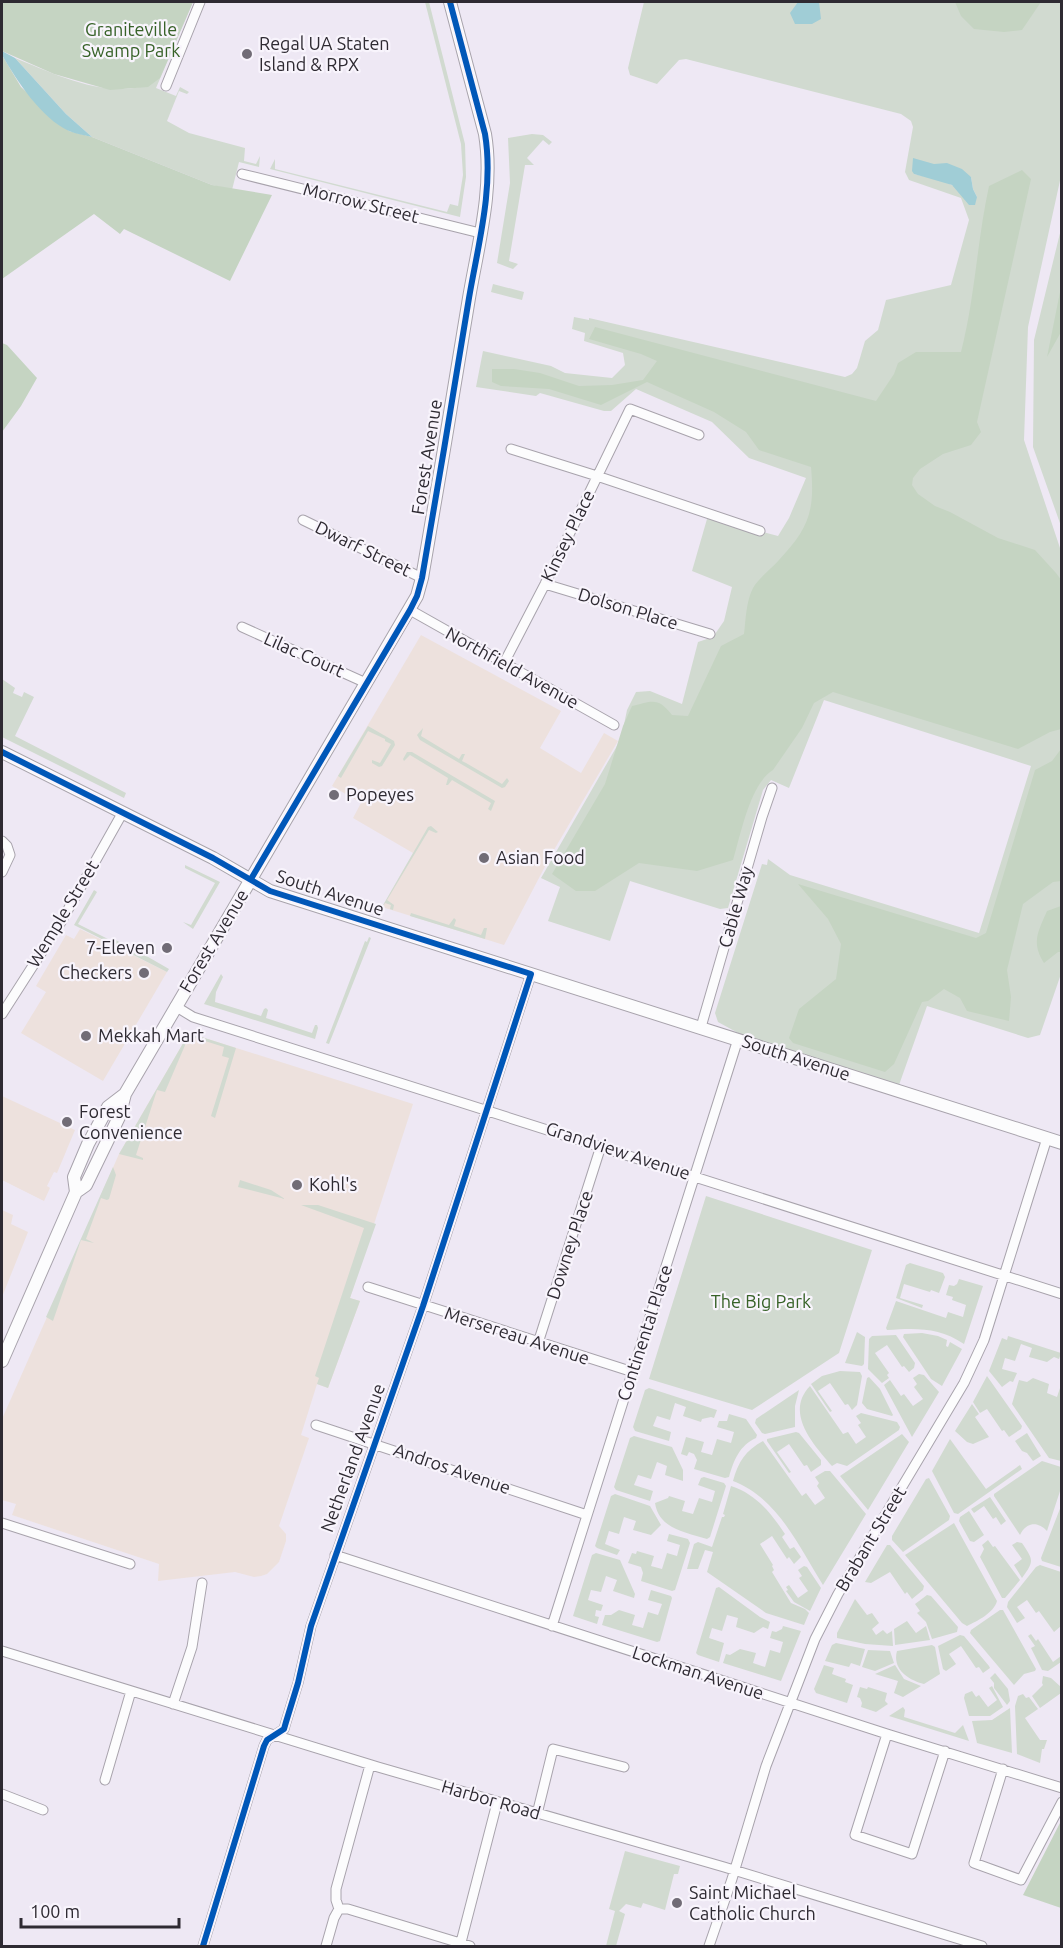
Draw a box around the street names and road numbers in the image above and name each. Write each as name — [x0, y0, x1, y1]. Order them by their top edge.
street label: Morrow Street — [301, 178, 421, 226]
street label: Forest Avenue — [407, 398, 445, 516]
street label: Kinsey Place — [536, 486, 598, 585]
street label: Dwarf Street — [312, 516, 415, 580]
street label: Dolson Place — [576, 583, 681, 633]
street label: Northfield Avenue — [443, 622, 582, 712]
street label: Lilac Court — [261, 628, 348, 681]
street label: Wemple Street — [22, 856, 102, 971]
street label: Cable Way — [714, 863, 756, 950]
street label: South Avenue — [274, 865, 387, 919]
street label: Forest Avenue — [175, 885, 252, 996]
street label: South Avenue — [740, 1030, 853, 1084]
street label: Grandview Avenue — [544, 1117, 693, 1183]
street label: Downey Place — [542, 1188, 596, 1302]
street label: Continental Place — [613, 1262, 675, 1403]
street label: Mersereau Avenue — [442, 1302, 592, 1368]
street label: Netherland Avenue — [316, 1381, 388, 1535]
street label: Andros Avenue — [391, 1439, 513, 1497]
street label: Brabant Street — [831, 1482, 909, 1595]
street label: Lockman Avenue — [630, 1641, 767, 1703]
street label: Harbor Road — [439, 1775, 543, 1823]

